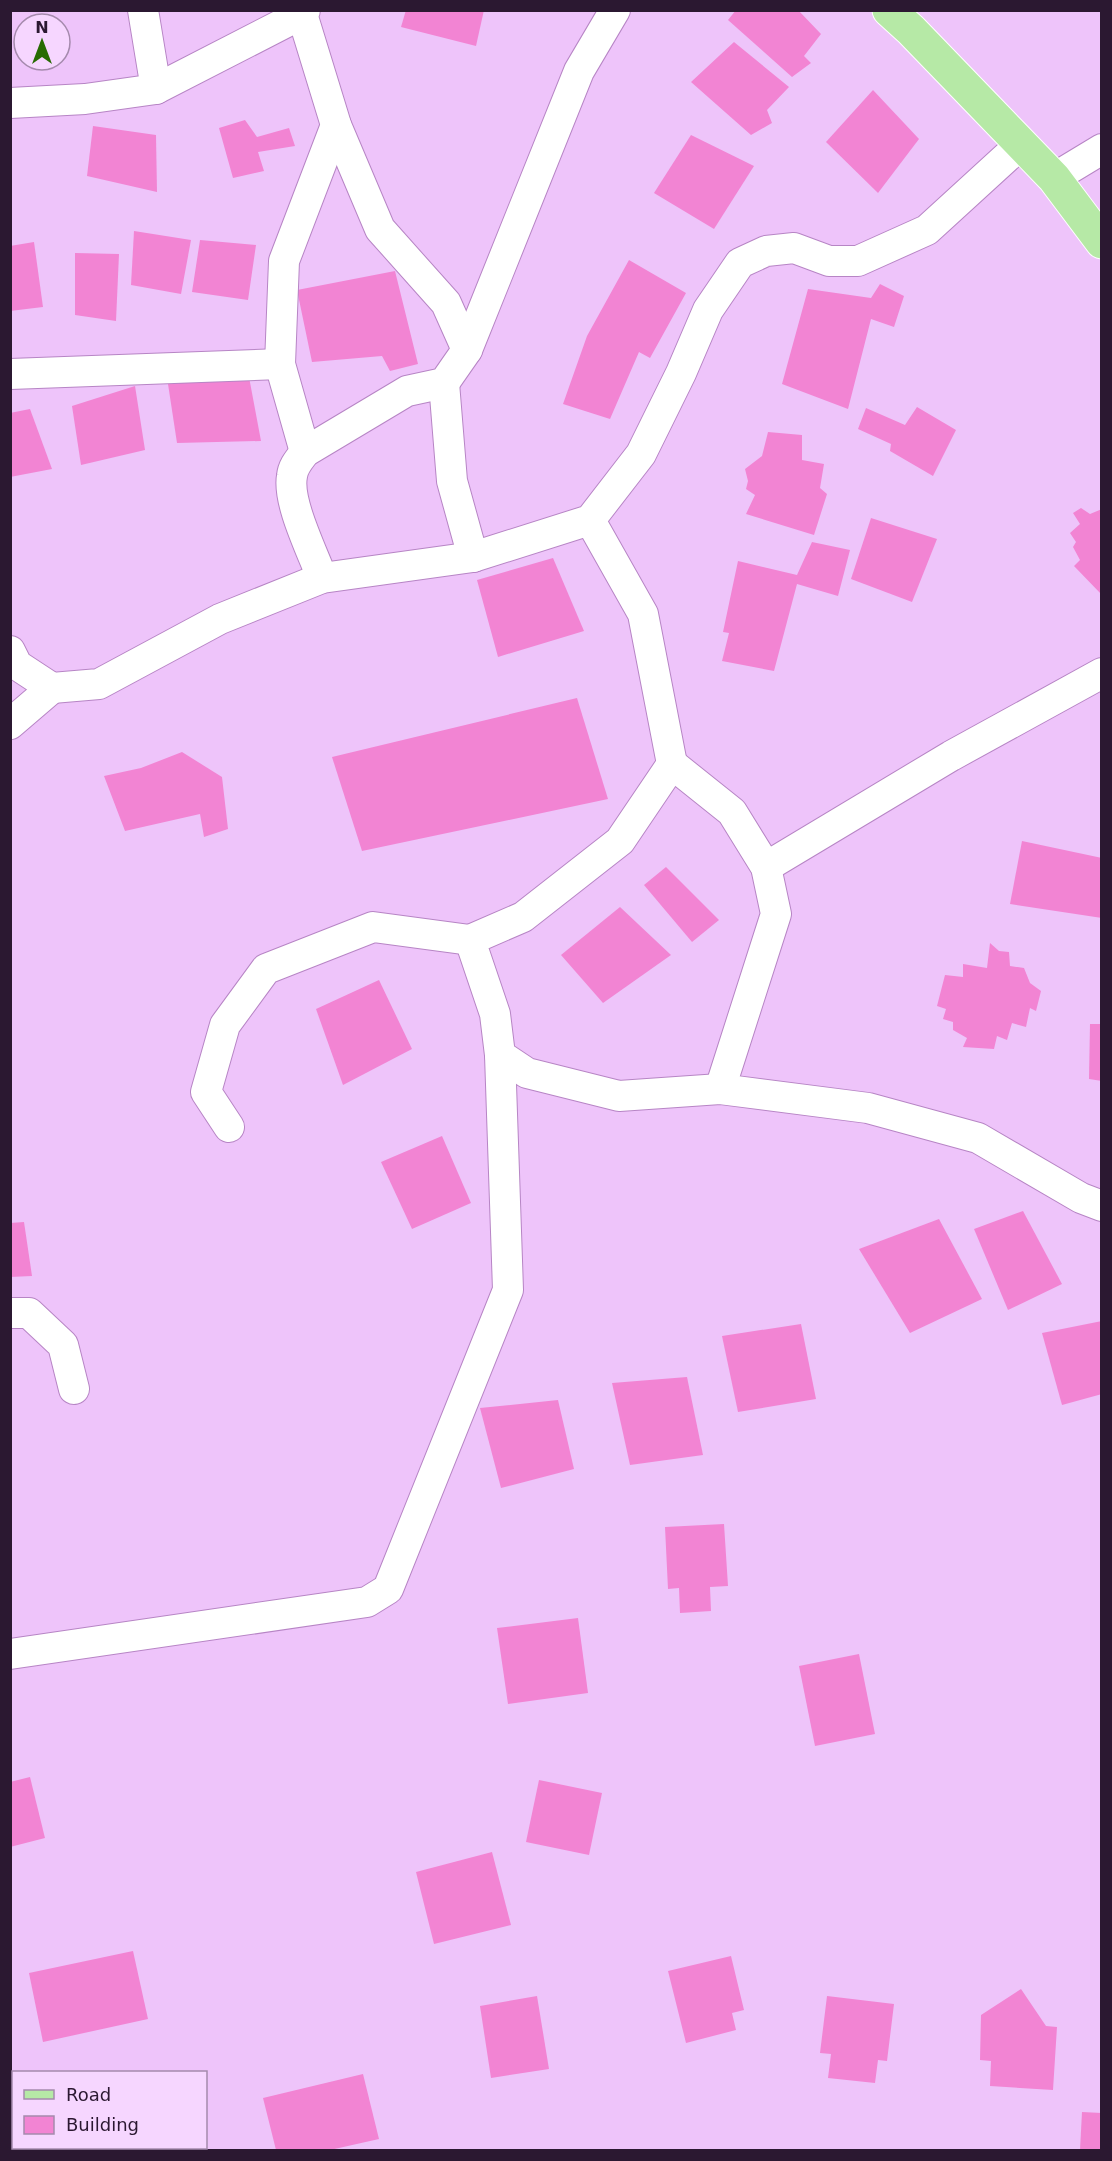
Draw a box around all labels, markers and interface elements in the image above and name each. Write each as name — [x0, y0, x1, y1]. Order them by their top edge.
north arrow — [12, 12, 72, 72]
text: N — [35, 18, 49, 37]
legend — [12, 2071, 207, 2149]
text: Road — [66, 2084, 111, 2105]
text: Building — [66, 2114, 139, 2135]

